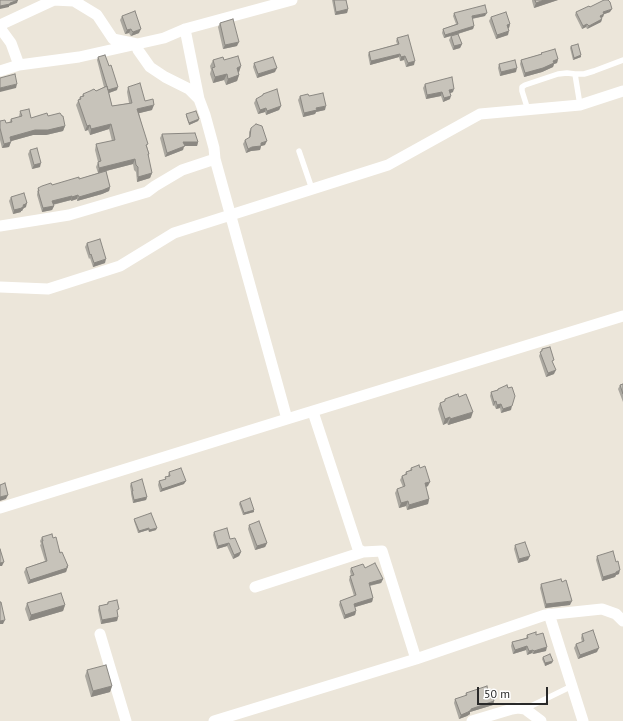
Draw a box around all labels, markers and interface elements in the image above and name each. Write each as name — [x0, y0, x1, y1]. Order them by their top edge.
scale bar — [479, 679, 550, 705]
text: 50 m — [484, 686, 510, 701]

